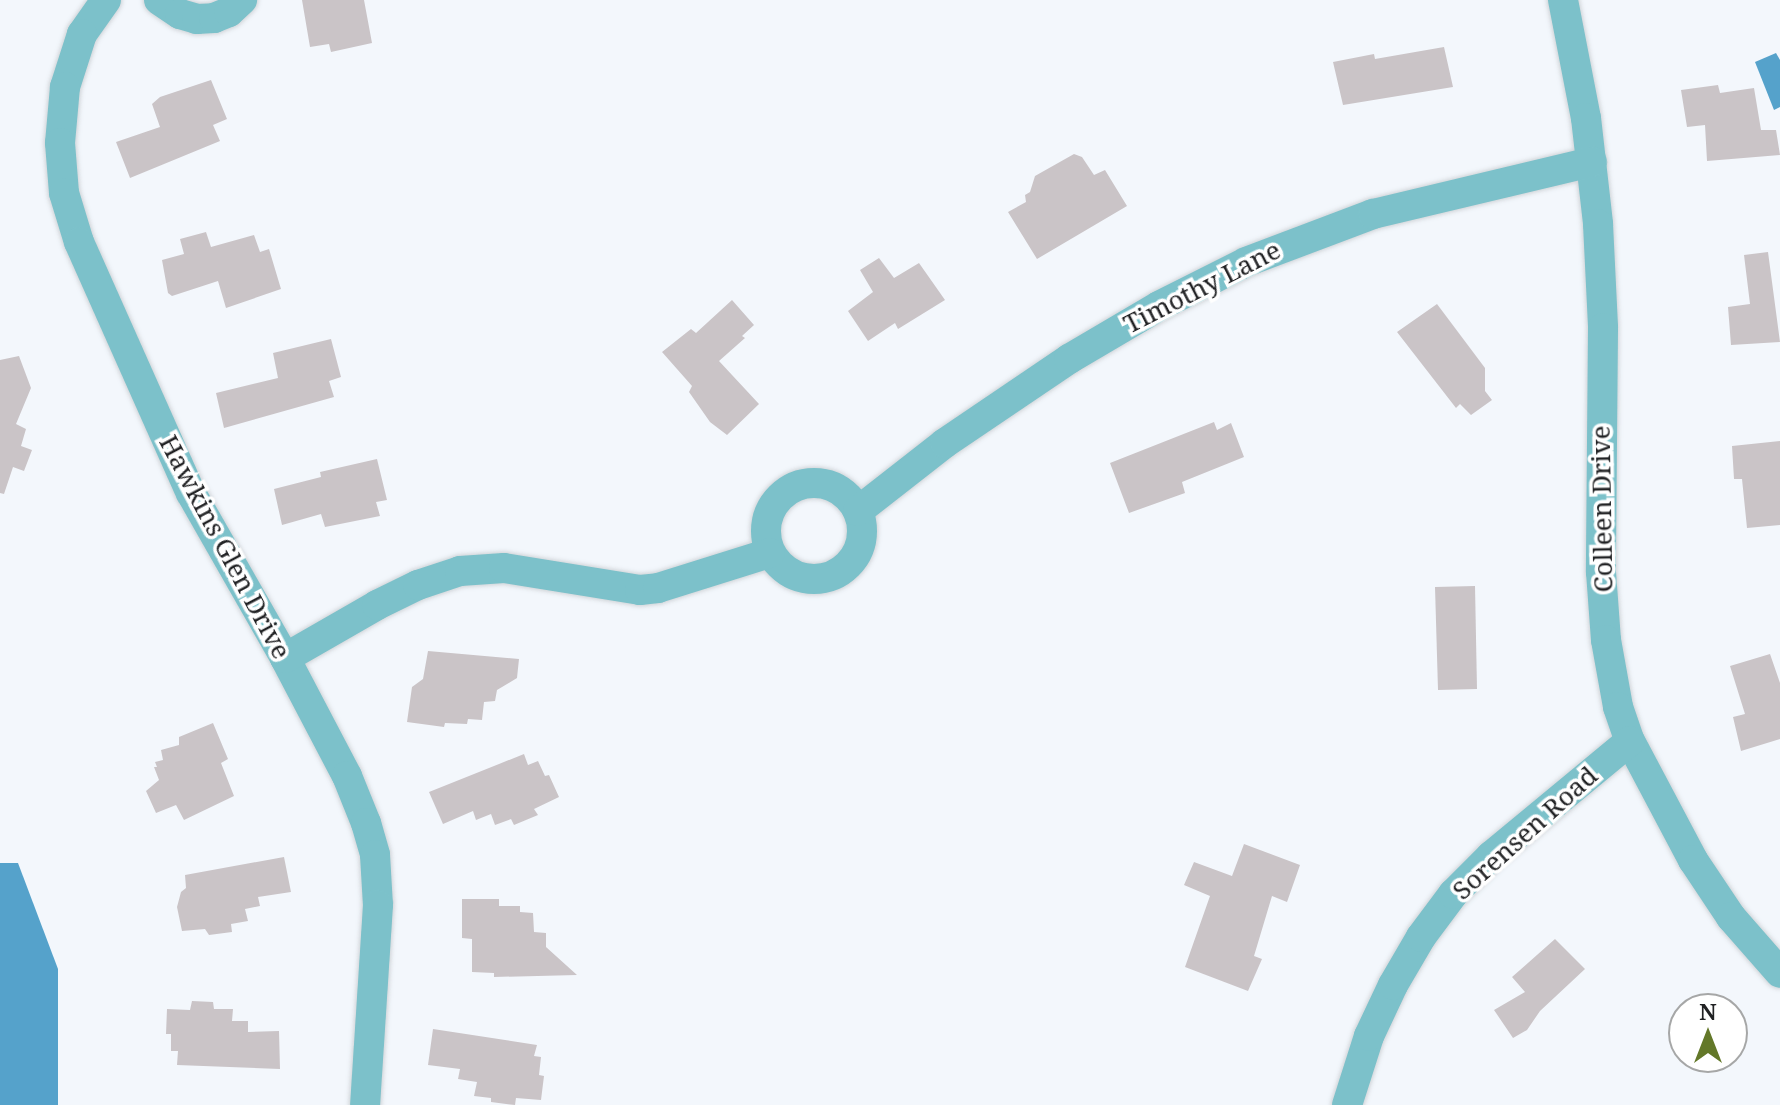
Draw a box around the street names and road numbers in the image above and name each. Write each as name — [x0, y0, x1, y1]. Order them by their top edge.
street label: Timothy Lane — [1118, 234, 1286, 340]
street label: Colleen Drive — [1585, 425, 1619, 593]
street label: Hawkins Glen Drive — [153, 430, 297, 664]
street label: Sorensen Road — [1446, 760, 1604, 906]

